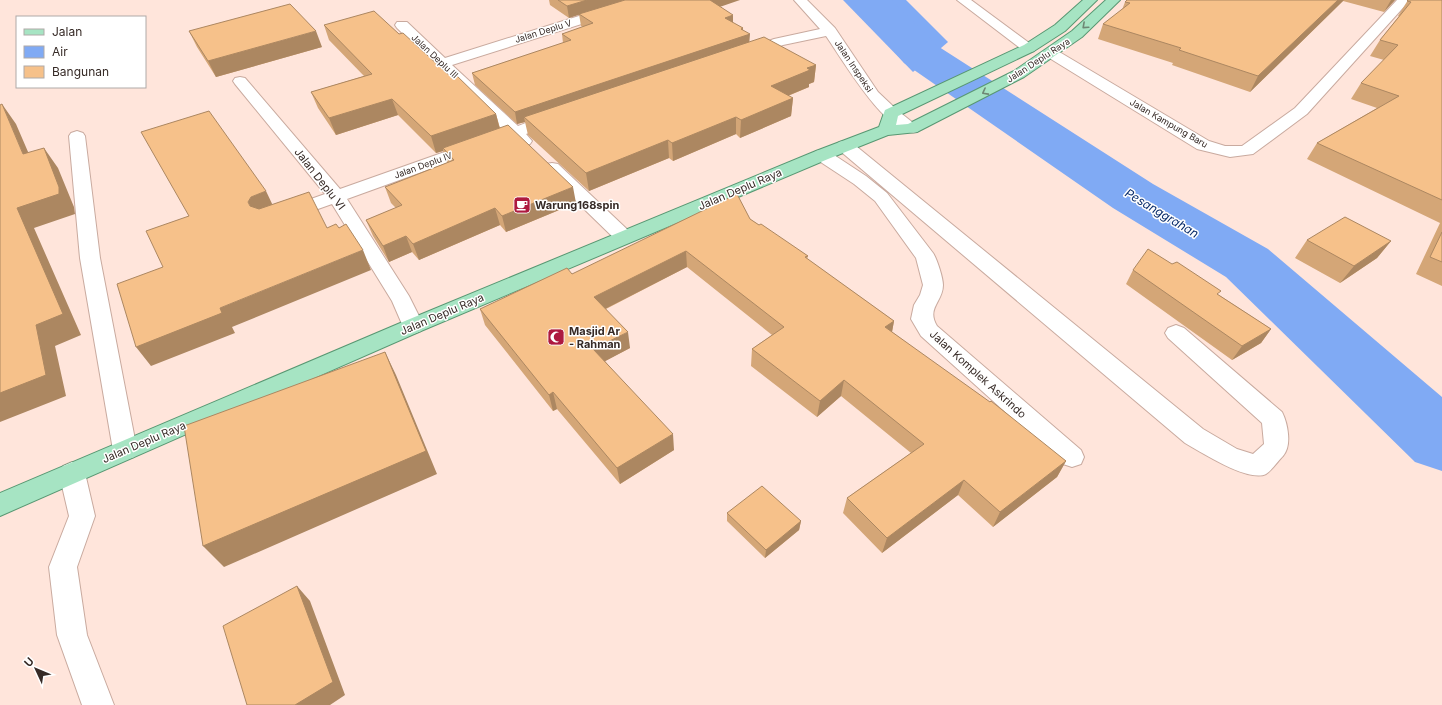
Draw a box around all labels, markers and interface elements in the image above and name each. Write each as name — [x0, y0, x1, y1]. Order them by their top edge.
legend — [16, 16, 146, 88]
street label: Jalan Deplu V — [513, 17, 573, 45]
one-way arrow — [1083, 22, 1090, 29]
text: Jalan — [52, 24, 82, 39]
street label: Jalan Deplu III — [409, 32, 461, 80]
street label: Jalan Deplu Raya — [1004, 35, 1072, 85]
street label: Jalan Inspeksi — [833, 38, 875, 94]
text: Air — [52, 44, 68, 59]
text: Bangunan — [52, 64, 109, 79]
one-way arrow — [981, 87, 989, 94]
street label: Jalan Kampung Baru — [1128, 96, 1210, 150]
street label: Jalan Deplu VI — [291, 145, 349, 213]
street label: Jalan Deplu IV — [392, 149, 454, 181]
street label: Jalan Deplu Raya — [696, 165, 784, 213]
water label: Pesanggrahan — [1122, 185, 1202, 241]
cafe icon: Warung168spin — [512, 195, 532, 215]
place label: Warung168spin — [535, 198, 619, 212]
street label: Jalan Deplu Raya — [398, 290, 486, 338]
place label: Masjid Ar - Rahman — [569, 324, 621, 351]
mosque icon: Masjid Ar - Rahman — [546, 327, 566, 347]
street label: Jalan Komplek Askrindo — [927, 327, 1030, 421]
street label: Jalan Deplu Raya — [100, 418, 188, 466]
north arrow — [16, 649, 56, 689]
text: U — [21, 654, 37, 670]

